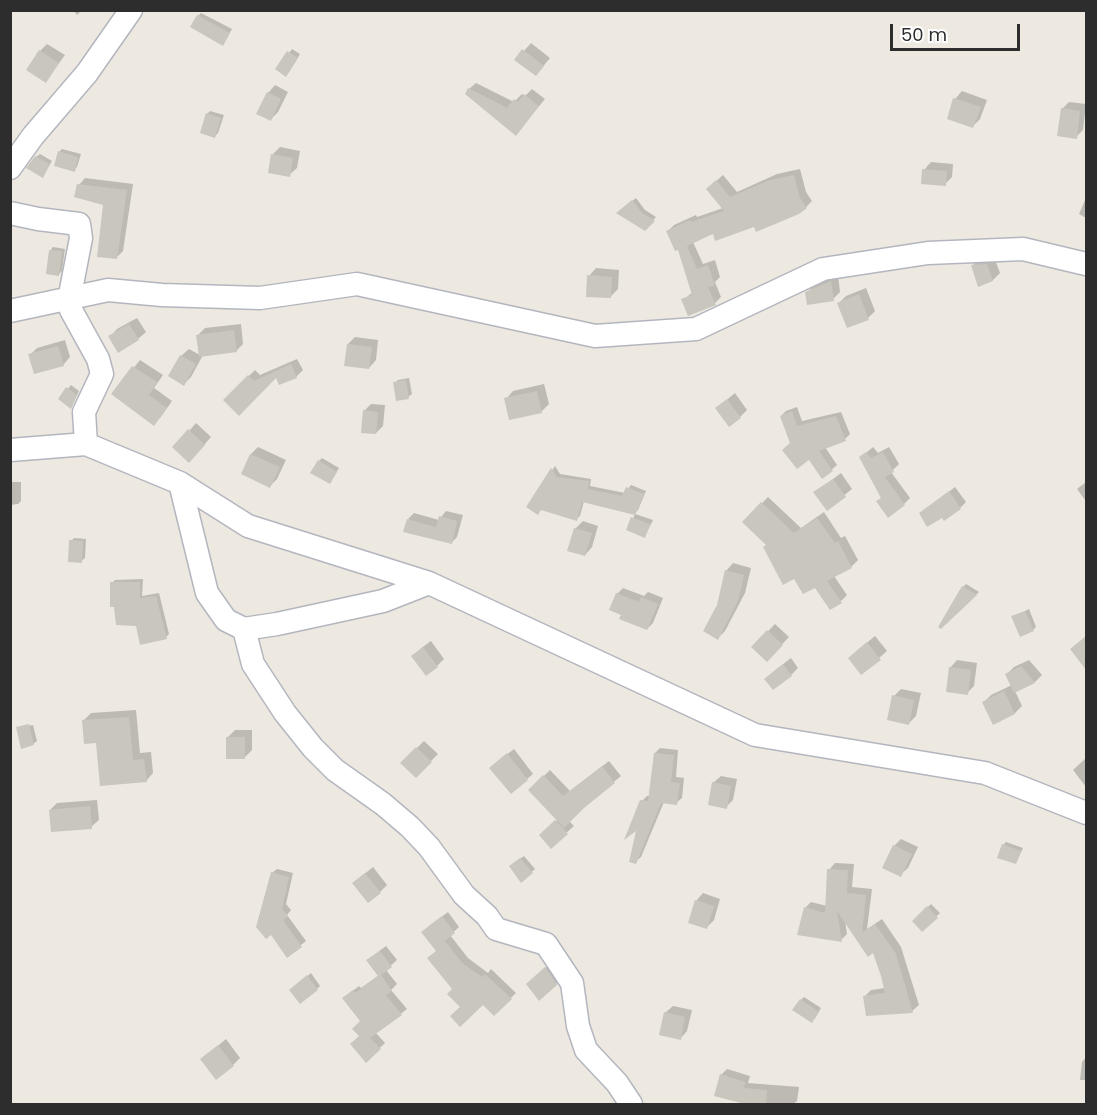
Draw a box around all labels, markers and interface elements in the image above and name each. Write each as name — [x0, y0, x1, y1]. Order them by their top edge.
scale bar — [893, 12, 1024, 50]
text: 50 m — [901, 22, 947, 47]

